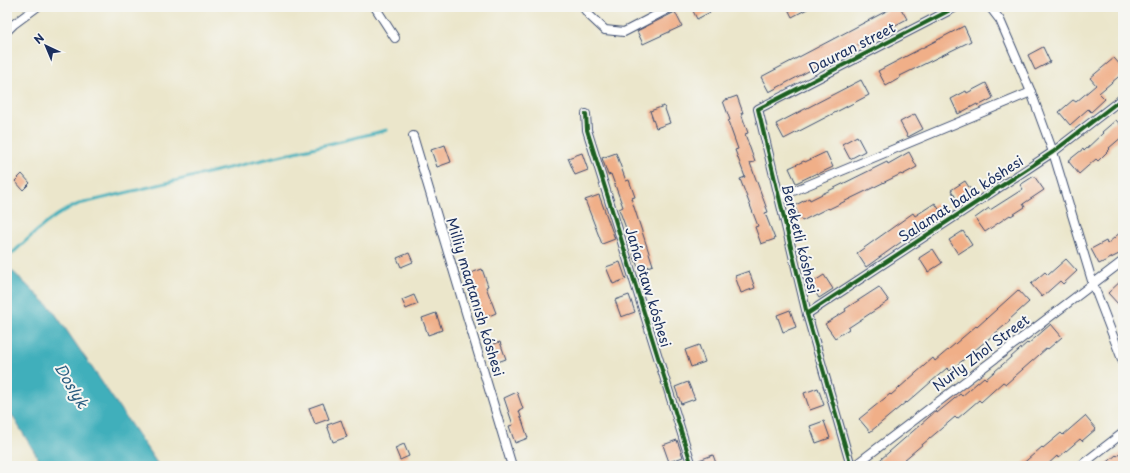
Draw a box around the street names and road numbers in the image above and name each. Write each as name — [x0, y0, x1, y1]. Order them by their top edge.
street label: Dauran street — [805, 17, 899, 78]
street label: Salamat bala kóshesi — [894, 150, 1027, 247]
street label: Bereketli kóshesi — [777, 182, 824, 296]
street label: Milliy maqtanısh kóshesi — [441, 215, 510, 379]
street label: Jańa otaw kóshesi — [620, 224, 677, 350]
street label: Nurly Zhol Street — [928, 309, 1034, 396]

